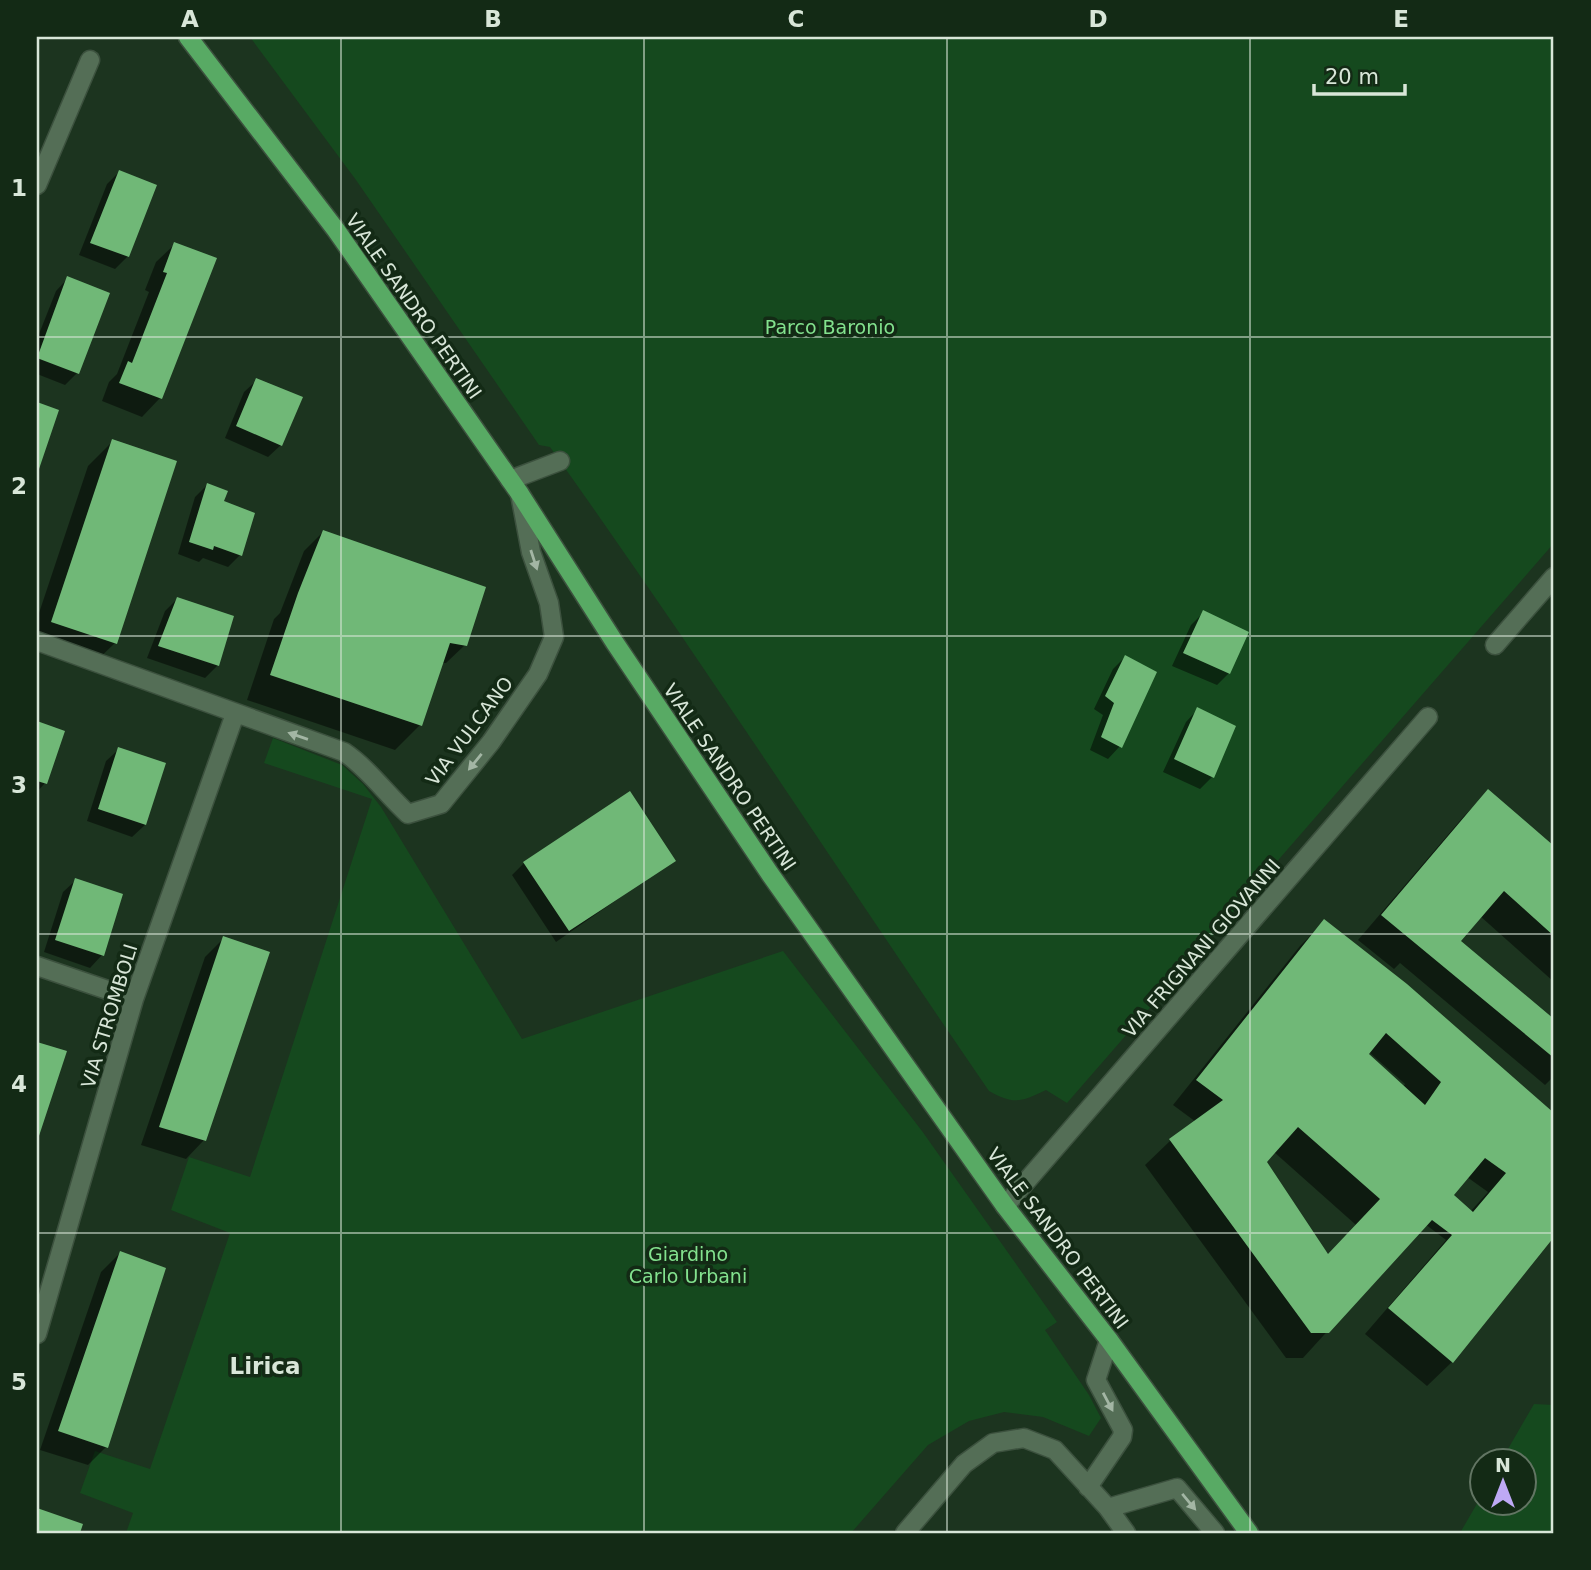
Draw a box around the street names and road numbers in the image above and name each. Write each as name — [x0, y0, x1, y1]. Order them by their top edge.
street label: VIALE SANDRO PERTINI — [342, 209, 486, 403]
street label: VIA VULCANO — [421, 672, 517, 790]
street label: VIALE SANDRO PERTINI — [659, 679, 801, 875]
street label: VIA FRIGNANI GIOVANNI — [1118, 854, 1284, 1042]
street label: VIA STROMBOLI — [77, 941, 141, 1091]
street label: VIALE SANDRO PERTINI — [983, 1143, 1133, 1333]

